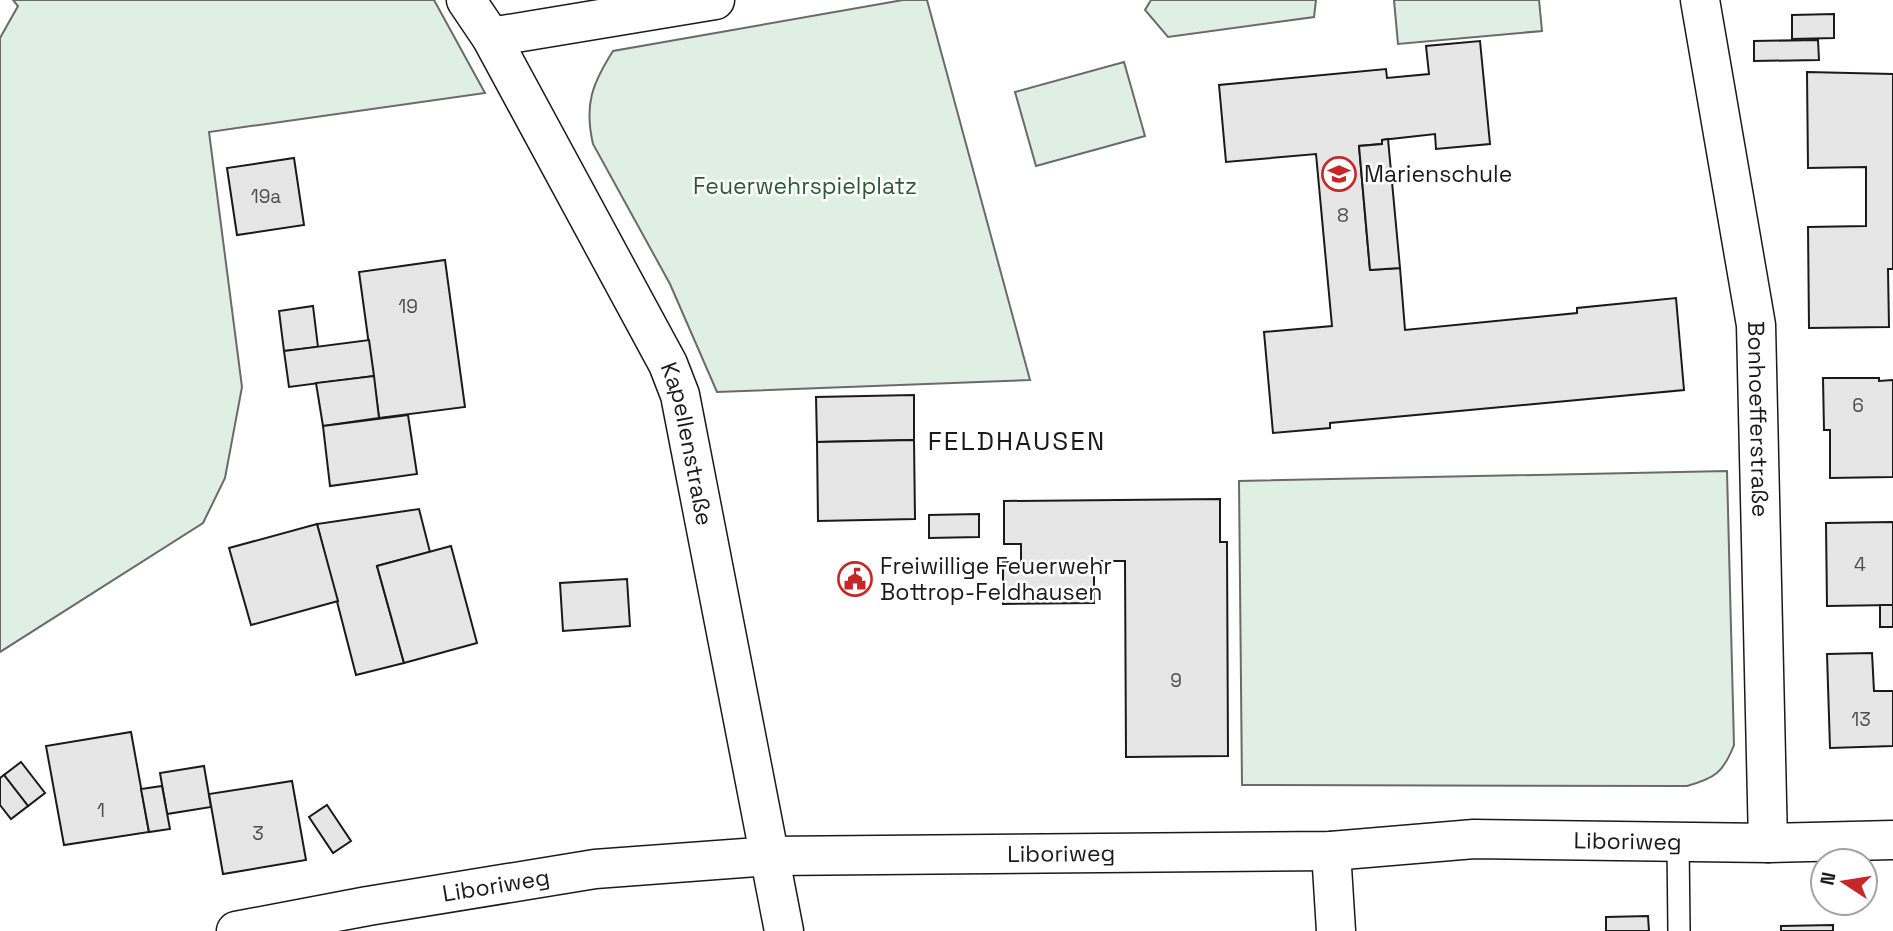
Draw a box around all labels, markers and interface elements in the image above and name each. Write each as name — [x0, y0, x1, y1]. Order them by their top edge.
school or university icon: Marienschule — [1320, 155, 1358, 193]
place label: Marienschule — [1364, 159, 1512, 189]
park label: Feuerwehrspielplatz — [693, 171, 917, 201]
house number: 19a — [251, 184, 281, 209]
house number: 8 — [1337, 203, 1349, 228]
house number: 19 — [398, 294, 418, 319]
street label: Bonhoefferstraße — [1741, 321, 1775, 518]
street label: Kapellenstraße — [654, 358, 720, 528]
house number: 6 — [1852, 393, 1864, 418]
district label: FELDHAUSEN — [928, 424, 1106, 458]
place label: Freiwillige Feuerwehr Bottrop-Feldhausen — [880, 551, 1112, 607]
house number: 4 — [1854, 552, 1866, 577]
public building icon: Freiwillige Feuerwehr Bottrop-Feldhausen — [836, 560, 874, 598]
house number: 9 — [1170, 668, 1182, 693]
house number: 13 — [1851, 707, 1871, 732]
house number: 1 — [97, 798, 105, 823]
house number: 3 — [252, 821, 264, 846]
street label: Liboriweg — [1573, 825, 1682, 857]
street label: Liboriweg — [1007, 838, 1115, 869]
north arrow — [1809, 847, 1879, 917]
street label: Liboriweg — [440, 862, 552, 909]
text: N — [1814, 870, 1841, 887]

